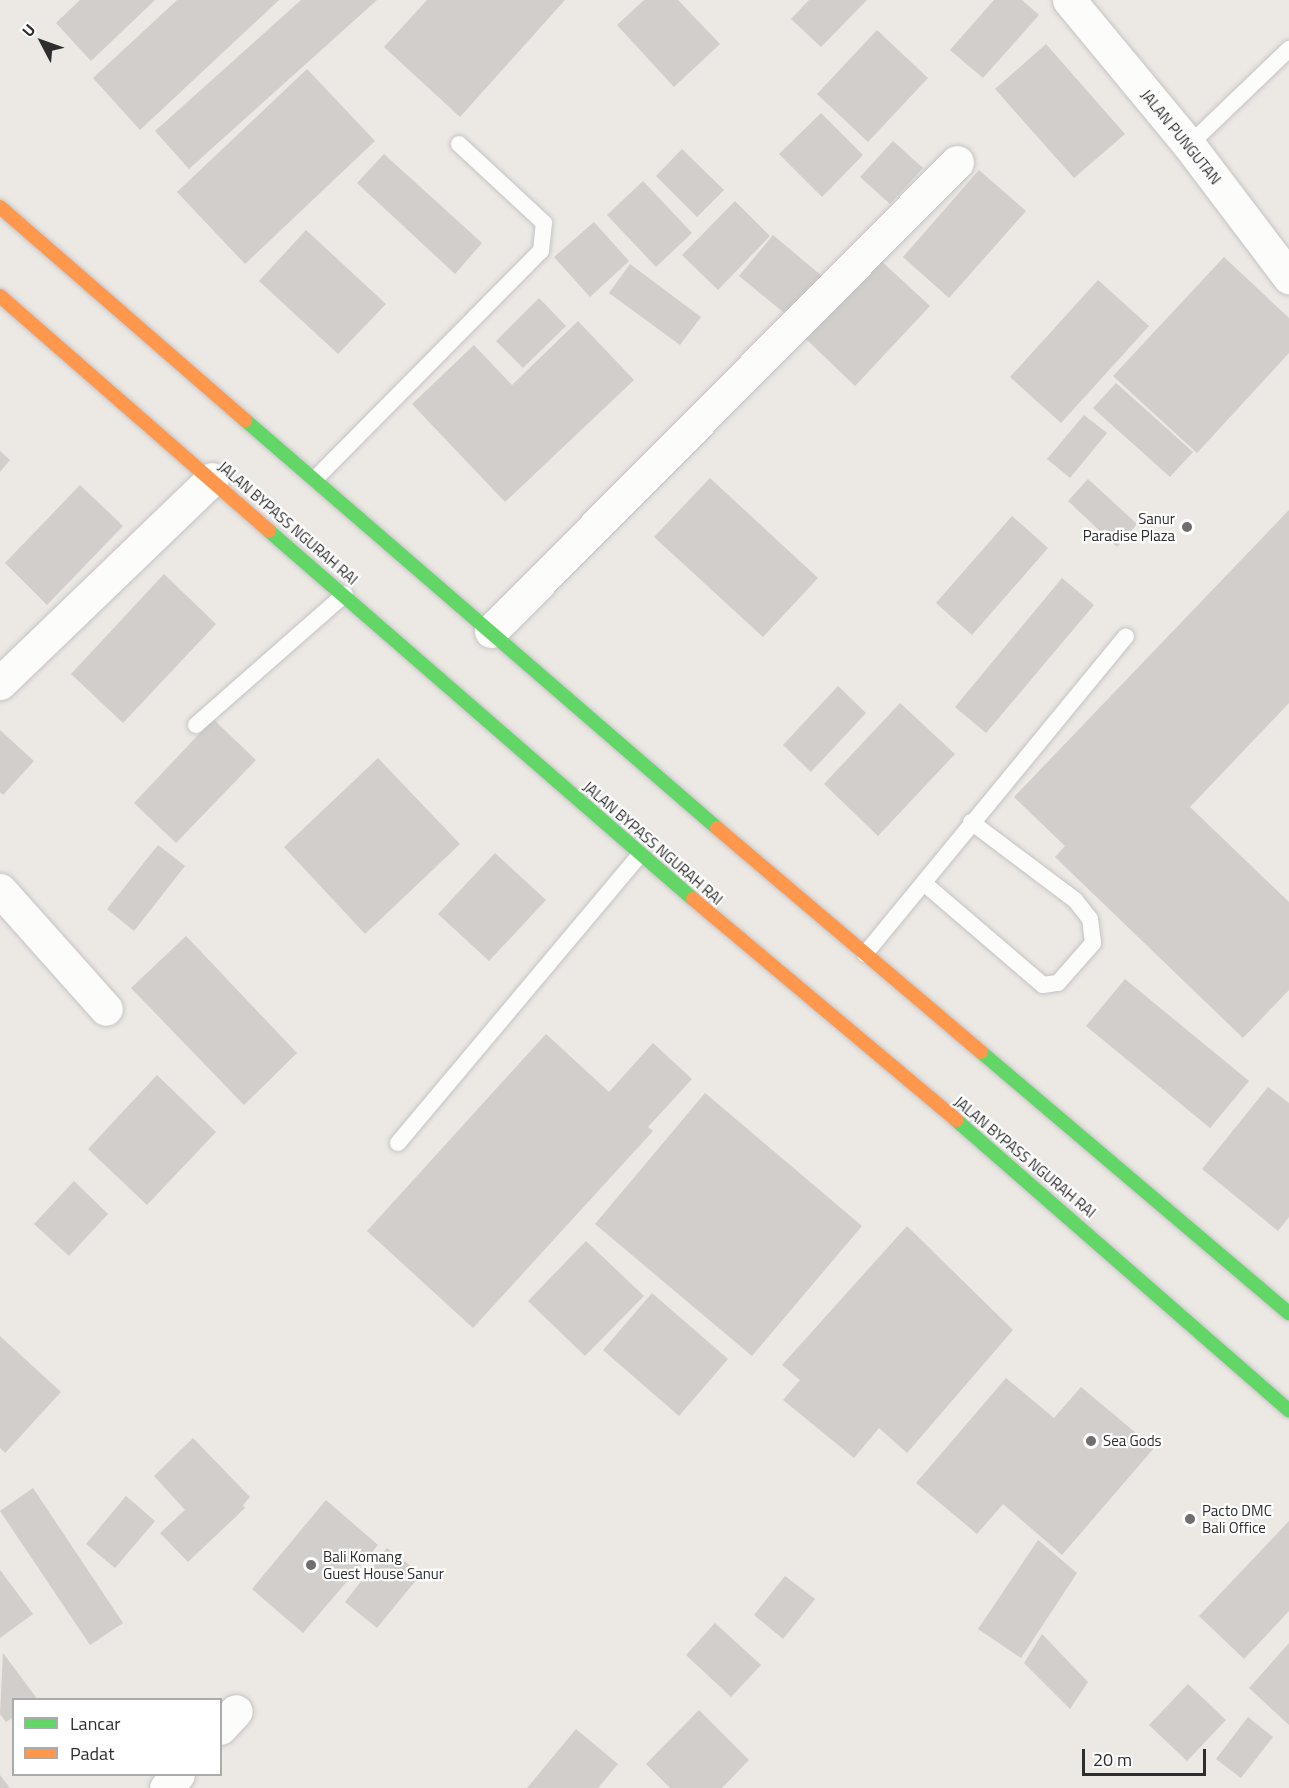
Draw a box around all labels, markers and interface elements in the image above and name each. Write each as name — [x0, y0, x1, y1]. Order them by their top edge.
north arrow — [12, 12, 72, 72]
text: U — [16, 18, 41, 42]
street label: JALAN PUNGUTAN — [1137, 86, 1225, 188]
street label: JALAN BYPASS NGURAH RAI — [215, 458, 361, 588]
place label: Sanur Paradise Plaza — [1083, 509, 1175, 544]
marker: Sanur Paradise Plaza — [1180, 520, 1194, 534]
street label: JALAN BYPASS NGURAH RAI — [580, 778, 726, 908]
street label: JALAN BYPASS NGURAH RAI — [951, 1093, 1099, 1221]
place label: Sea Gods — [1103, 1432, 1162, 1450]
marker: Sea Gods — [1084, 1434, 1098, 1448]
place label: Pacto DMC Bali Office — [1202, 1501, 1272, 1536]
marker: Pacto DMC Bali Office — [1183, 1512, 1197, 1526]
place label: Bali Komang Guest House Sanur — [323, 1547, 444, 1582]
marker: Bali Komang Guest House Sanur — [304, 1558, 318, 1572]
legend — [12, 1698, 222, 1776]
text: Lancar — [70, 1710, 120, 1737]
scale bar — [1085, 1737, 1210, 1775]
text: Padat — [70, 1740, 114, 1767]
text: 20 m — [1093, 1746, 1132, 1773]

